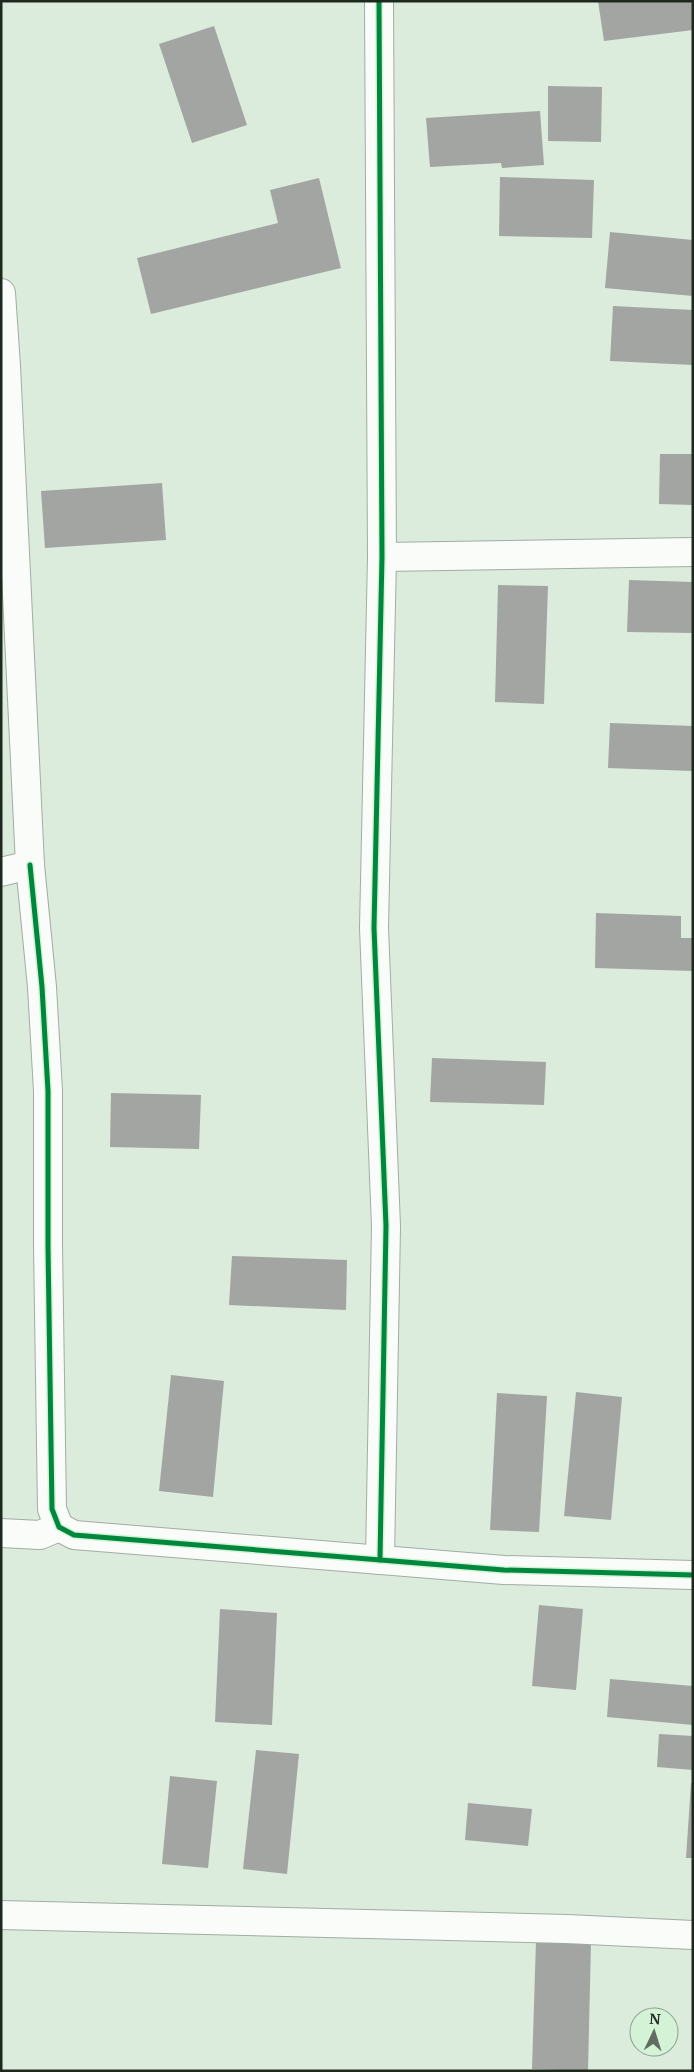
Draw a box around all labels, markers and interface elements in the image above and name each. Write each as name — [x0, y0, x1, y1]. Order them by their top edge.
north arrow — [629, 2007, 679, 2057]
text: N — [649, 2010, 661, 2028]

